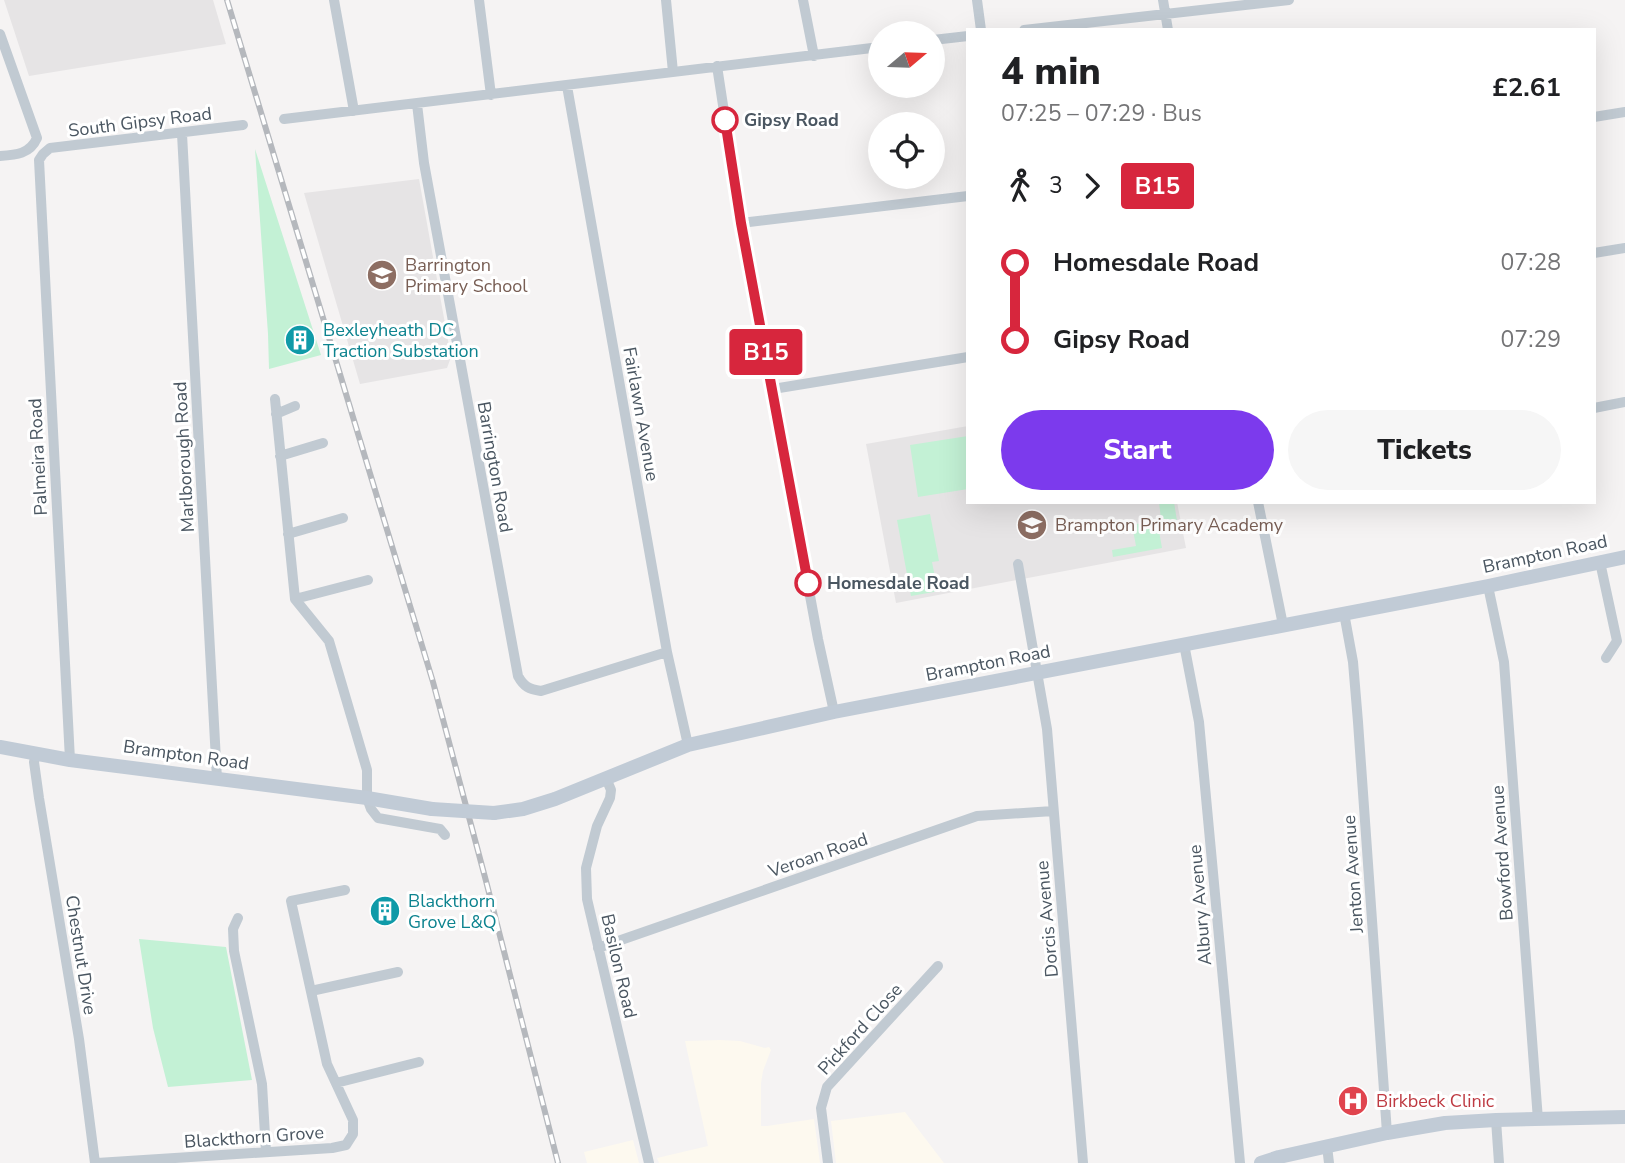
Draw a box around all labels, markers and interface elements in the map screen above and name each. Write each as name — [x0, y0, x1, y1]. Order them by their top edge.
north arrow — [868, 21, 945, 98]
map controls — [868, 21, 945, 189]
text: 4 min — [1001, 46, 1101, 97]
text: £2.61 — [1492, 70, 1561, 105]
text: 07:25 – 07:29 · Bus — [1001, 98, 1202, 129]
street label: South Gipsy Road — [67, 101, 213, 143]
marker: Gipsy Road — [712, 107, 738, 133]
place label: Gipsy Road — [744, 108, 839, 132]
button: locate — [868, 112, 945, 189]
icon: walk — [1001, 167, 1039, 205]
icon: forward — [1073, 167, 1111, 205]
text: 3 — [1049, 170, 1063, 201]
text: B15 — [1135, 170, 1180, 202]
text: Homesdale Road — [1053, 245, 1259, 280]
text: 07:28 — [1501, 247, 1561, 278]
place label: Barrington Primary School — [405, 253, 528, 298]
school or university icon: Barrington Primary School — [365, 258, 399, 292]
place label: Bexleyheath DC Traction Substation — [323, 318, 479, 363]
text: Gipsy Road — [1053, 322, 1190, 357]
building icon: Bexleyheath DC Traction Substation — [283, 323, 317, 357]
text: 07:29 — [1501, 324, 1561, 355]
line badge: B15 — [726, 329, 806, 375]
text: B15 — [743, 336, 789, 368]
street label: Fairlawn Avenue — [617, 345, 665, 483]
street label: Marlborough Road — [168, 381, 200, 533]
street label: Palmeira Road — [23, 398, 53, 516]
street label: Barrington Road — [472, 400, 518, 534]
button: Start — [1001, 410, 1274, 490]
button: Tickets — [1288, 410, 1561, 490]
school or university icon: Brampton Primary Academy — [1015, 508, 1049, 542]
place label: Brampton Primary Academy — [1055, 513, 1284, 537]
street label: Brampton Road — [1480, 529, 1610, 579]
marker: Homesdale Road — [795, 570, 821, 596]
place label: Homesdale Road — [827, 571, 970, 595]
street label: Brampton Road — [923, 639, 1053, 687]
street label: Brampton Road — [122, 734, 250, 776]
street label: Bowford Avenue — [1485, 784, 1519, 922]
street label: Jenton Avenue — [1337, 814, 1369, 935]
street label: Veroan Road — [764, 827, 871, 884]
street label: Albury Avenue — [1183, 844, 1217, 966]
street label: Dorcis Avenue — [1030, 860, 1064, 978]
place label: Blackthorn Grove L&Q — [408, 889, 497, 934]
street label: Chestnut Drive — [60, 893, 102, 1017]
building icon: Blackthorn Grove L&Q — [368, 894, 402, 928]
street label: Basilon Road — [595, 911, 643, 1021]
street label: Pickford Close — [812, 978, 908, 1080]
hospital icon: Birkbeck Clinic — [1336, 1084, 1370, 1118]
place label: Birkbeck Clinic — [1376, 1089, 1494, 1113]
street label: Blackthorn Grove — [183, 1120, 325, 1154]

